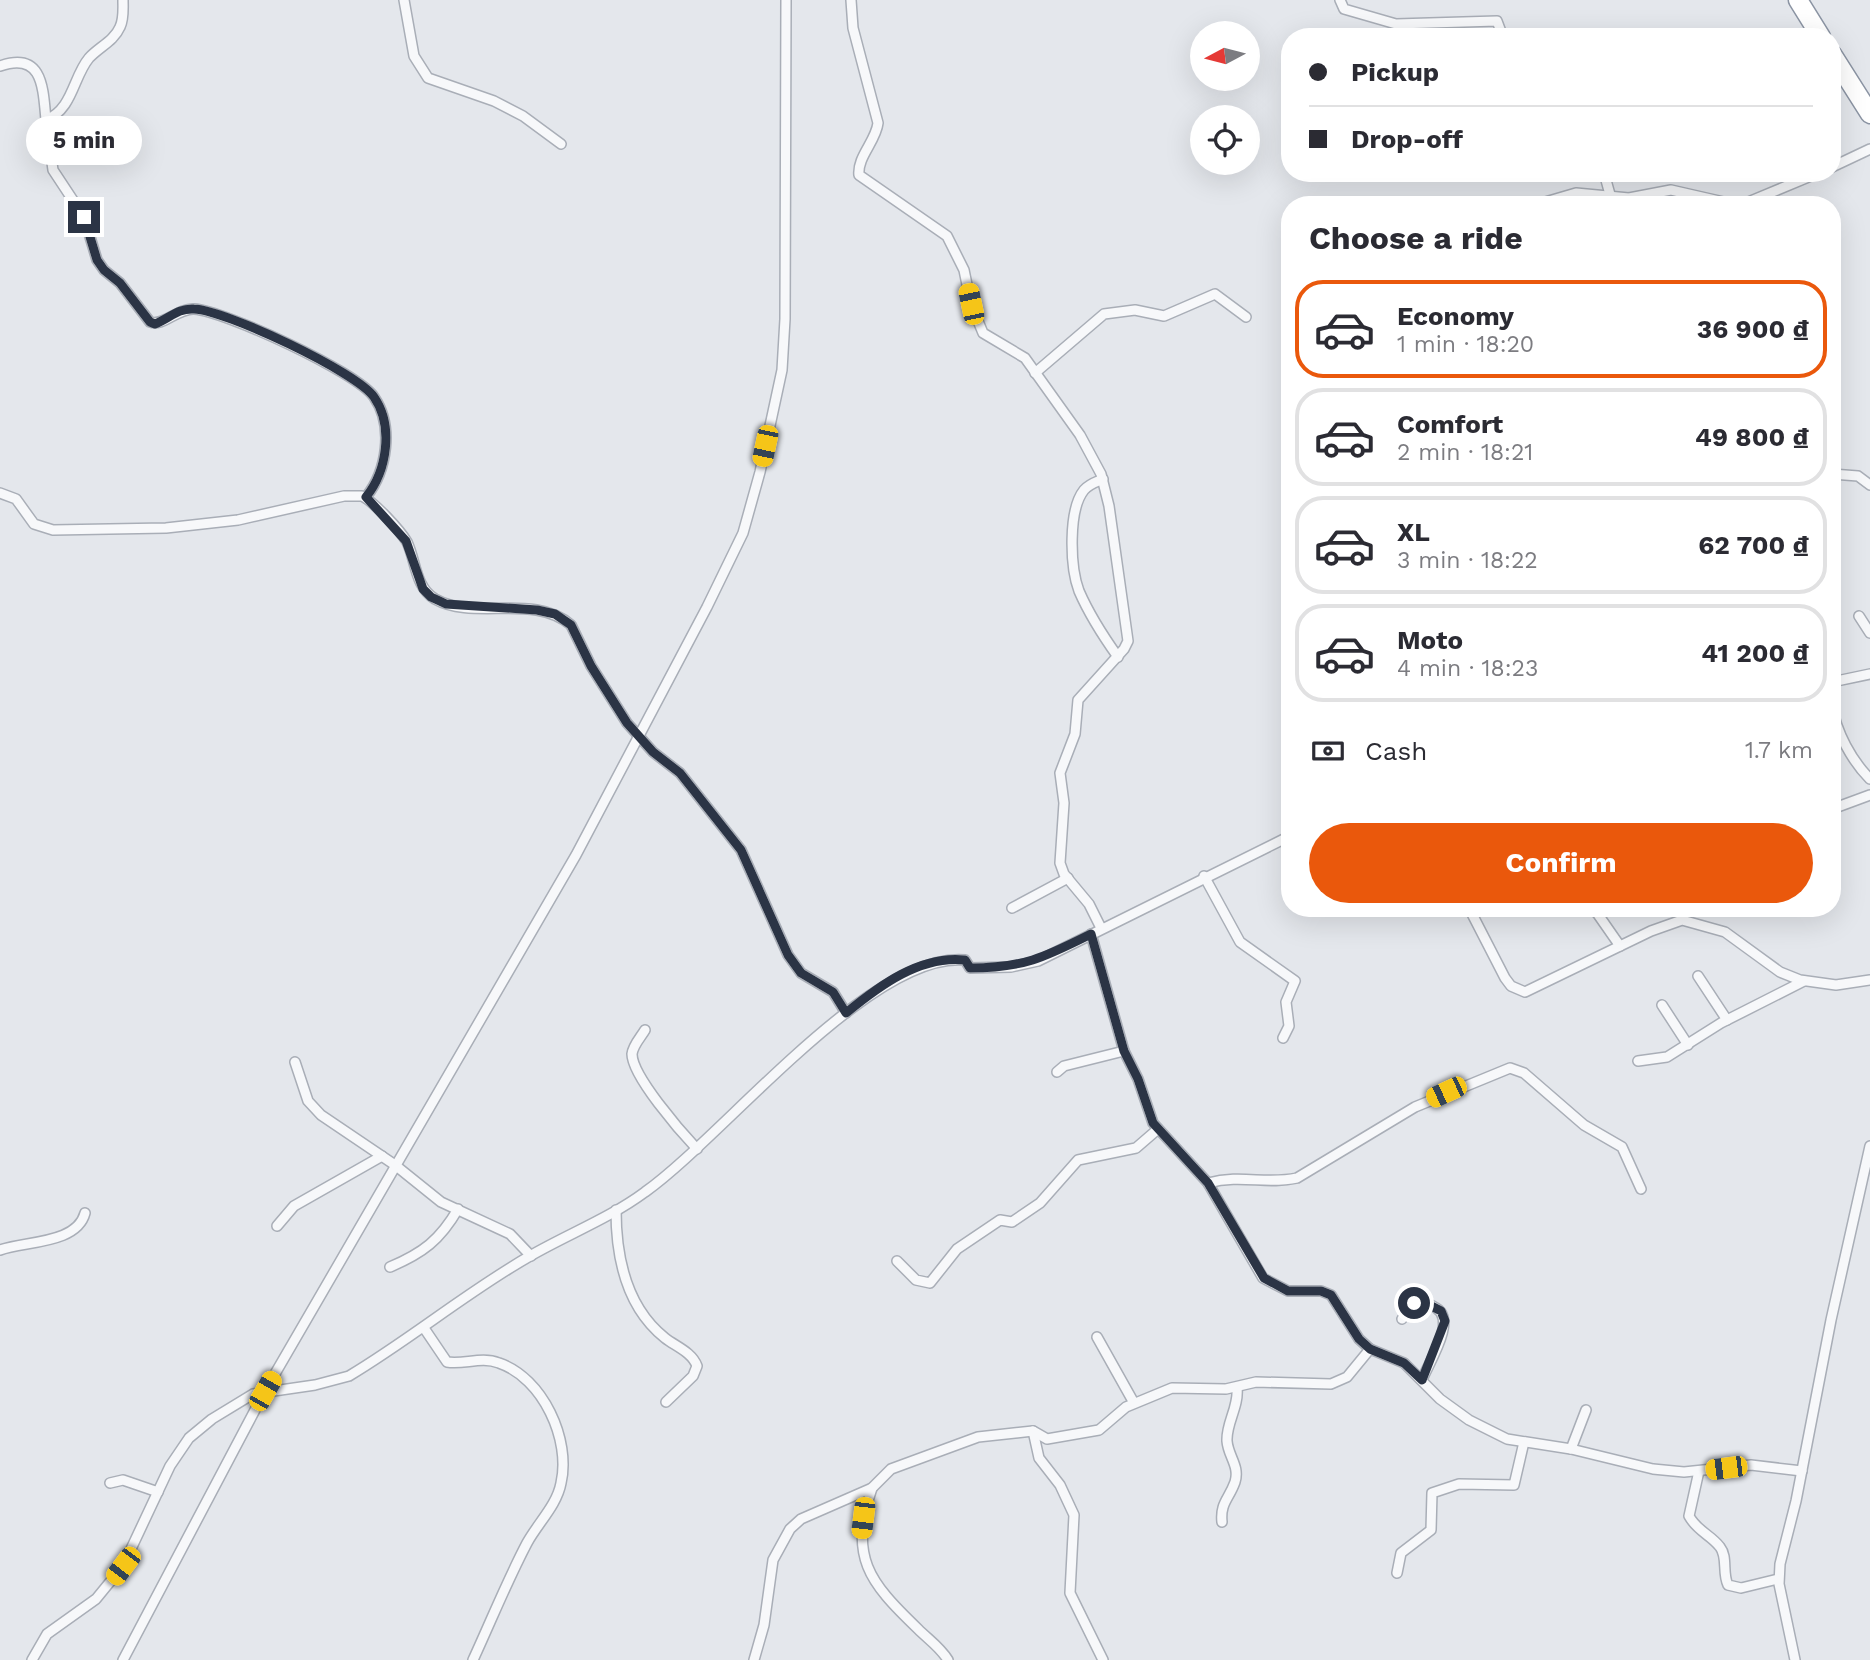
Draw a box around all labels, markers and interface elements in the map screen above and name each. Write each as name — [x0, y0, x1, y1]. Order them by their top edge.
north arrow — [1190, 21, 1260, 91]
map controls — [1190, 21, 1260, 175]
text: Pickup — [1351, 57, 1439, 87]
button: locate — [1190, 105, 1260, 175]
callout: 5 min — [26, 116, 142, 164]
text: Drop-off — [1351, 124, 1463, 154]
text: 5 min — [53, 127, 115, 154]
route end — [68, 201, 100, 233]
text: Choose a ride — [1309, 219, 1523, 257]
car — [957, 281, 986, 327]
icon: car — [1313, 298, 1376, 361]
text: Economy — [1397, 301, 1514, 331]
text: 36 900 ₫ — [1697, 314, 1809, 344]
text: 1 min · 18:20 — [1397, 331, 1534, 358]
icon: car — [1313, 406, 1376, 469]
text: Comfort — [1397, 409, 1503, 439]
text: 49 800 ₫ — [1695, 422, 1809, 452]
car — [751, 423, 780, 469]
text: 2 min · 18:21 — [1397, 439, 1533, 466]
icon: car — [1313, 514, 1376, 577]
text: XL — [1397, 517, 1430, 547]
text: 62 700 ₫ — [1698, 530, 1809, 560]
text: 3 min · 18:22 — [1397, 547, 1538, 574]
icon: car — [1313, 622, 1376, 685]
text: Moto — [1397, 625, 1463, 655]
text: 41 200 ₫ — [1701, 638, 1809, 668]
text: 4 min · 18:23 — [1397, 655, 1538, 682]
icon: cash — [1309, 732, 1347, 770]
text: Cash — [1365, 736, 1427, 766]
text: 1.7 km — [1745, 737, 1813, 764]
button: Confirm — [1309, 823, 1813, 903]
car — [1423, 1074, 1470, 1110]
route start — [1398, 1287, 1430, 1319]
car — [246, 1368, 285, 1414]
car — [1704, 1455, 1749, 1481]
car — [851, 1496, 876, 1540]
car — [102, 1543, 145, 1589]

